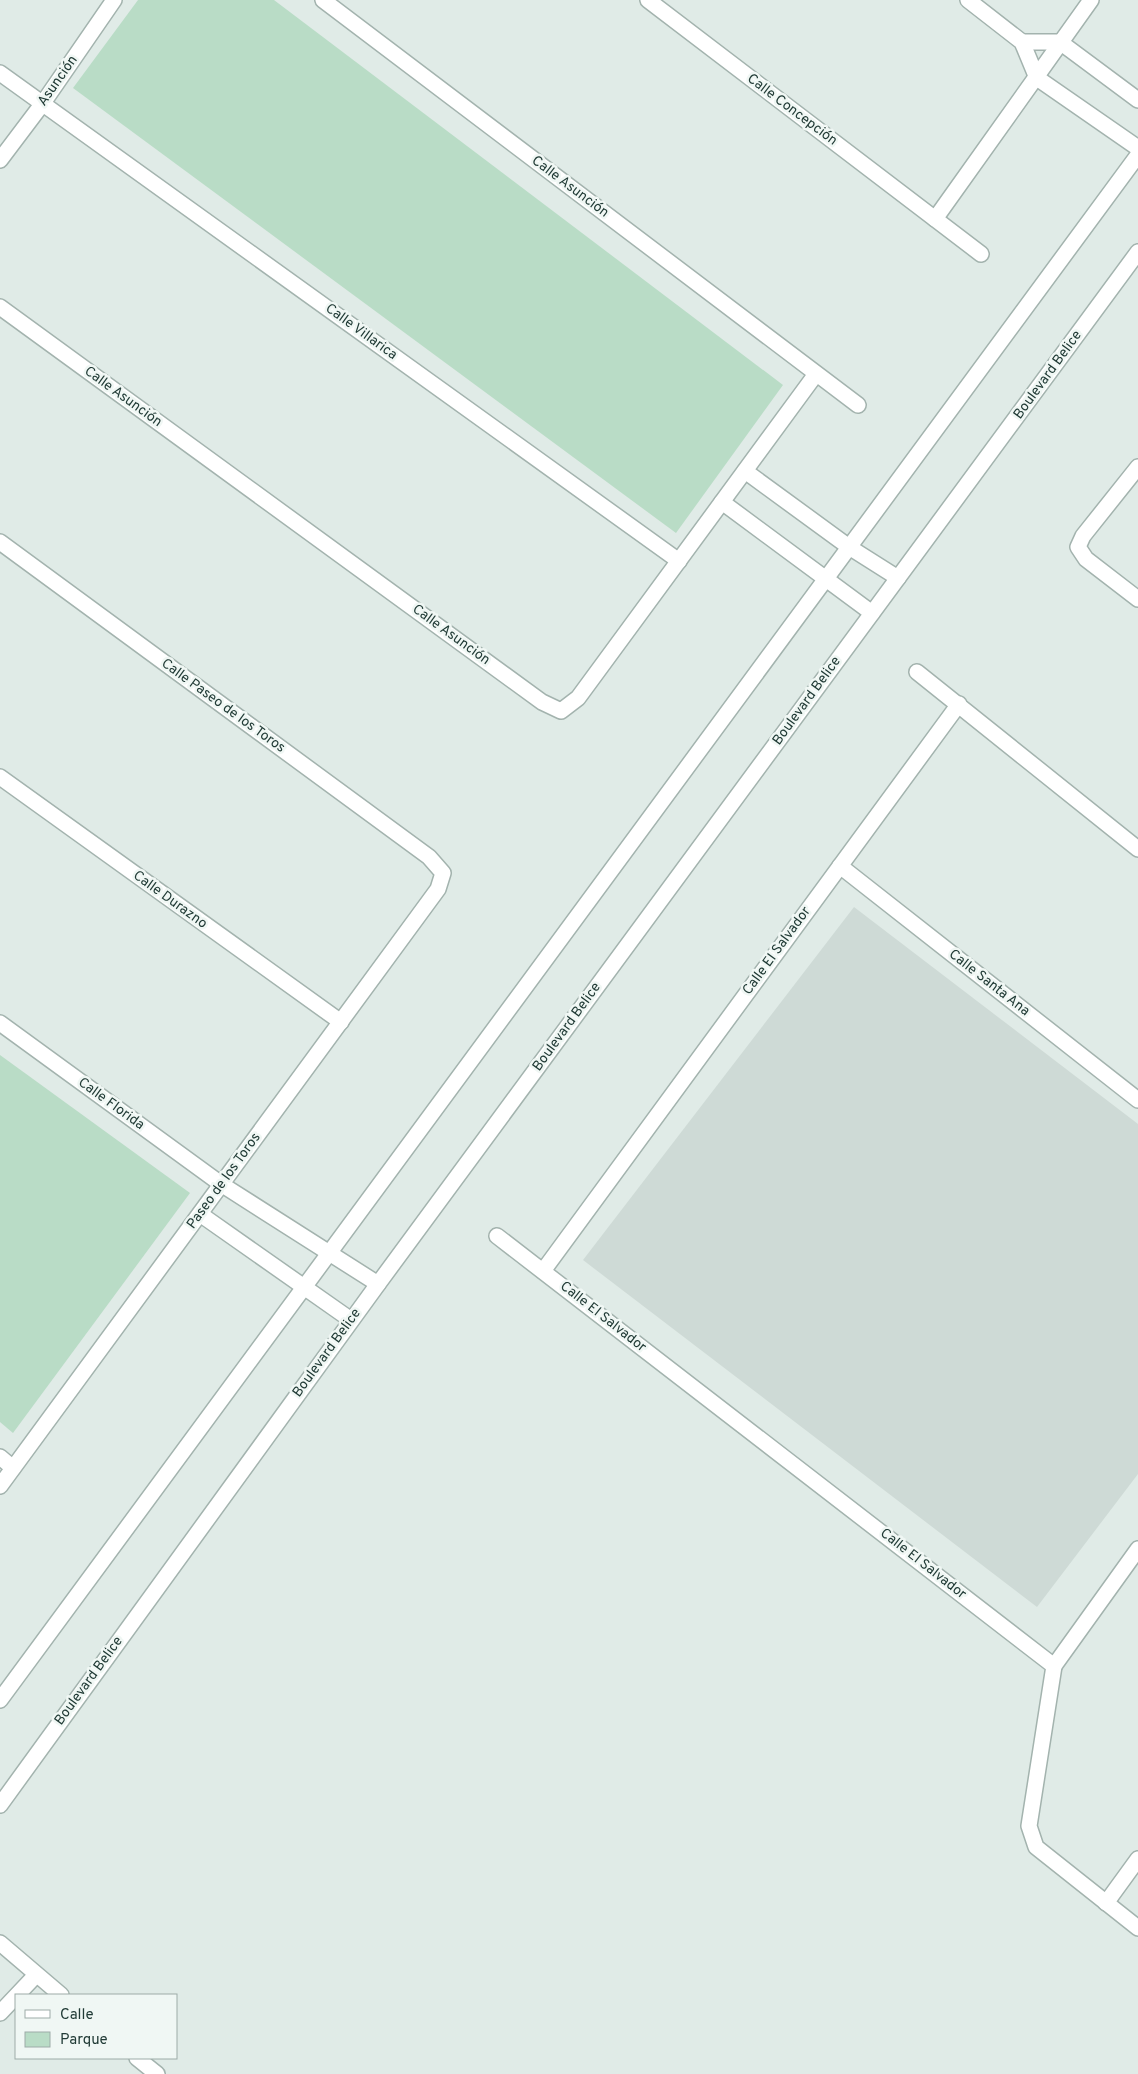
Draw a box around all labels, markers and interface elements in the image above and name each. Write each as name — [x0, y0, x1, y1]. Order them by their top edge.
street label: Asunción — [34, 52, 82, 110]
street label: Calle Concepción — [743, 70, 841, 150]
street label: Calle Asunción — [528, 152, 612, 222]
street label: Calle Villarica — [322, 300, 400, 364]
street label: Boulevard Belice — [1010, 327, 1086, 423]
street label: Calle Asunción — [81, 363, 165, 431]
street label: Calle Asunción — [409, 601, 493, 669]
street label: Boulevard Belice — [769, 653, 845, 749]
street label: Calle Paseo de los Toros — [158, 655, 288, 757]
street label: Calle Durazno — [130, 867, 211, 933]
street label: Calle El Salvador — [739, 903, 815, 998]
street label: Calle Santa Ana — [945, 946, 1033, 1020]
street label: Boulevard Belice — [529, 979, 605, 1075]
street label: Calle Florida — [74, 1074, 148, 1134]
street label: Paseo de los Toros — [183, 1130, 265, 1232]
street label: Calle El Salvador — [556, 1278, 650, 1356]
street label: Boulevard Belice — [289, 1305, 365, 1401]
street label: Calle El Salvador — [876, 1525, 970, 1603]
street label: Boulevard Belice — [51, 1633, 127, 1729]
legend — [15, 1994, 178, 2059]
text: Calle — [60, 2006, 94, 2025]
text: Parque — [60, 2031, 108, 2050]

